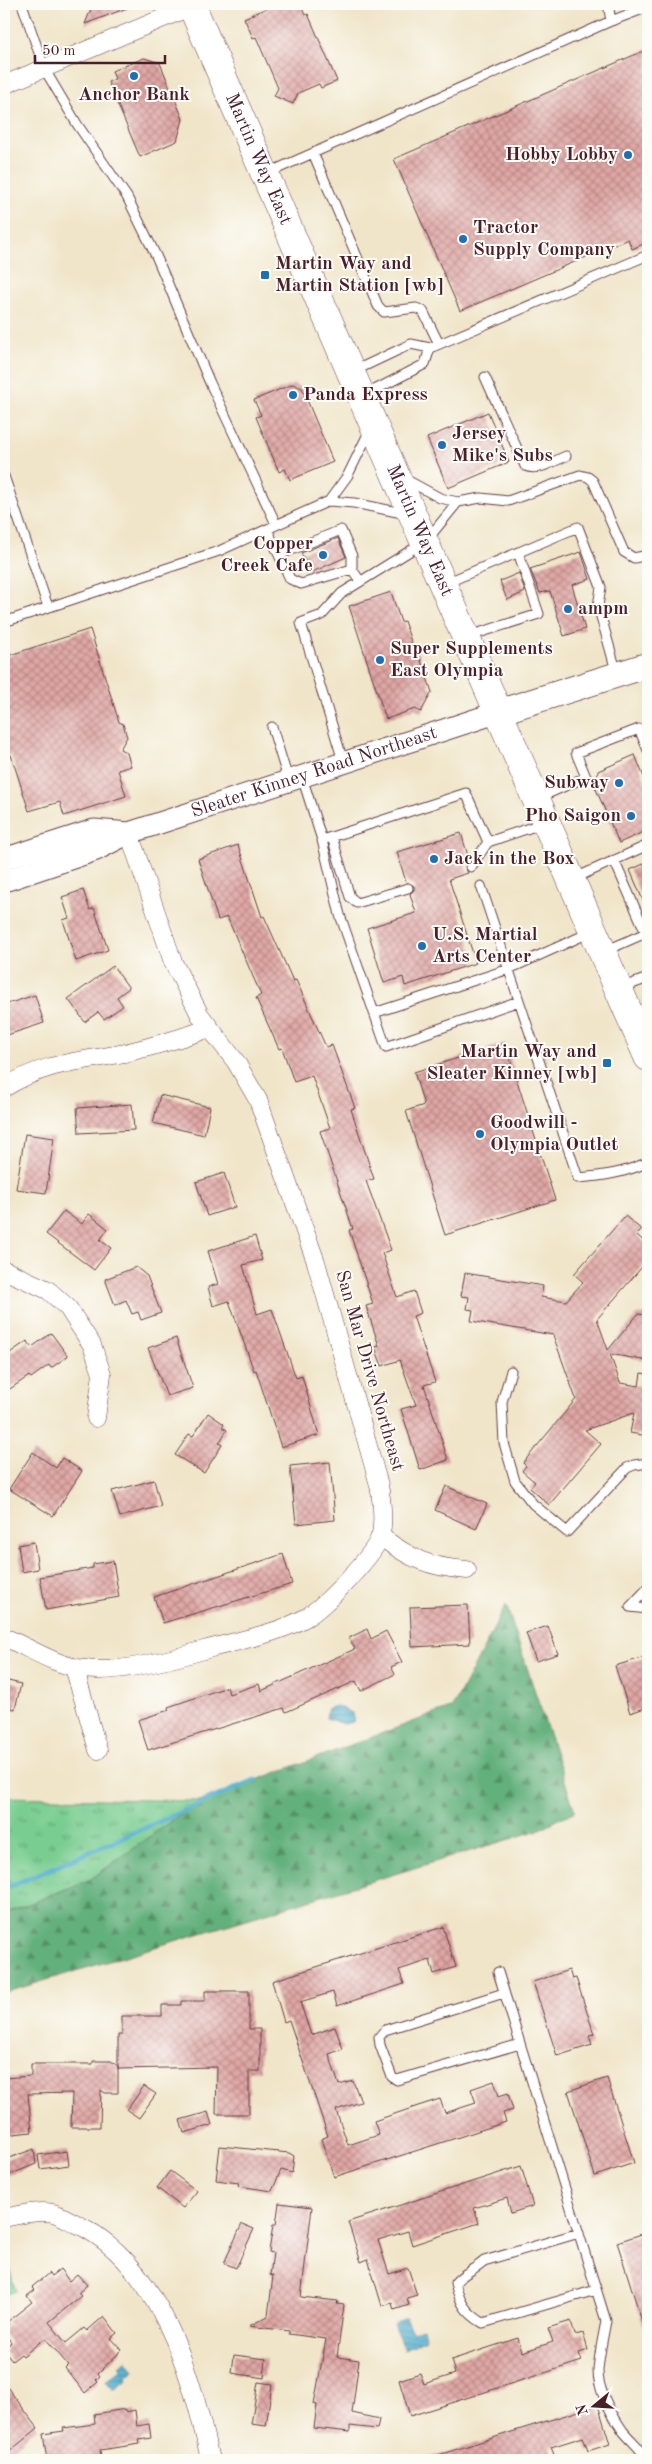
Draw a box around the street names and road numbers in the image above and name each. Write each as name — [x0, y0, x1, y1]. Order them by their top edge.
street label: Martin Way East — [221, 90, 295, 228]
street label: Martin Way East — [383, 462, 456, 599]
street label: Sleater Kinney Road Northeast — [189, 723, 439, 821]
street label: San Mar Drive Northeast — [331, 1268, 407, 1474]

